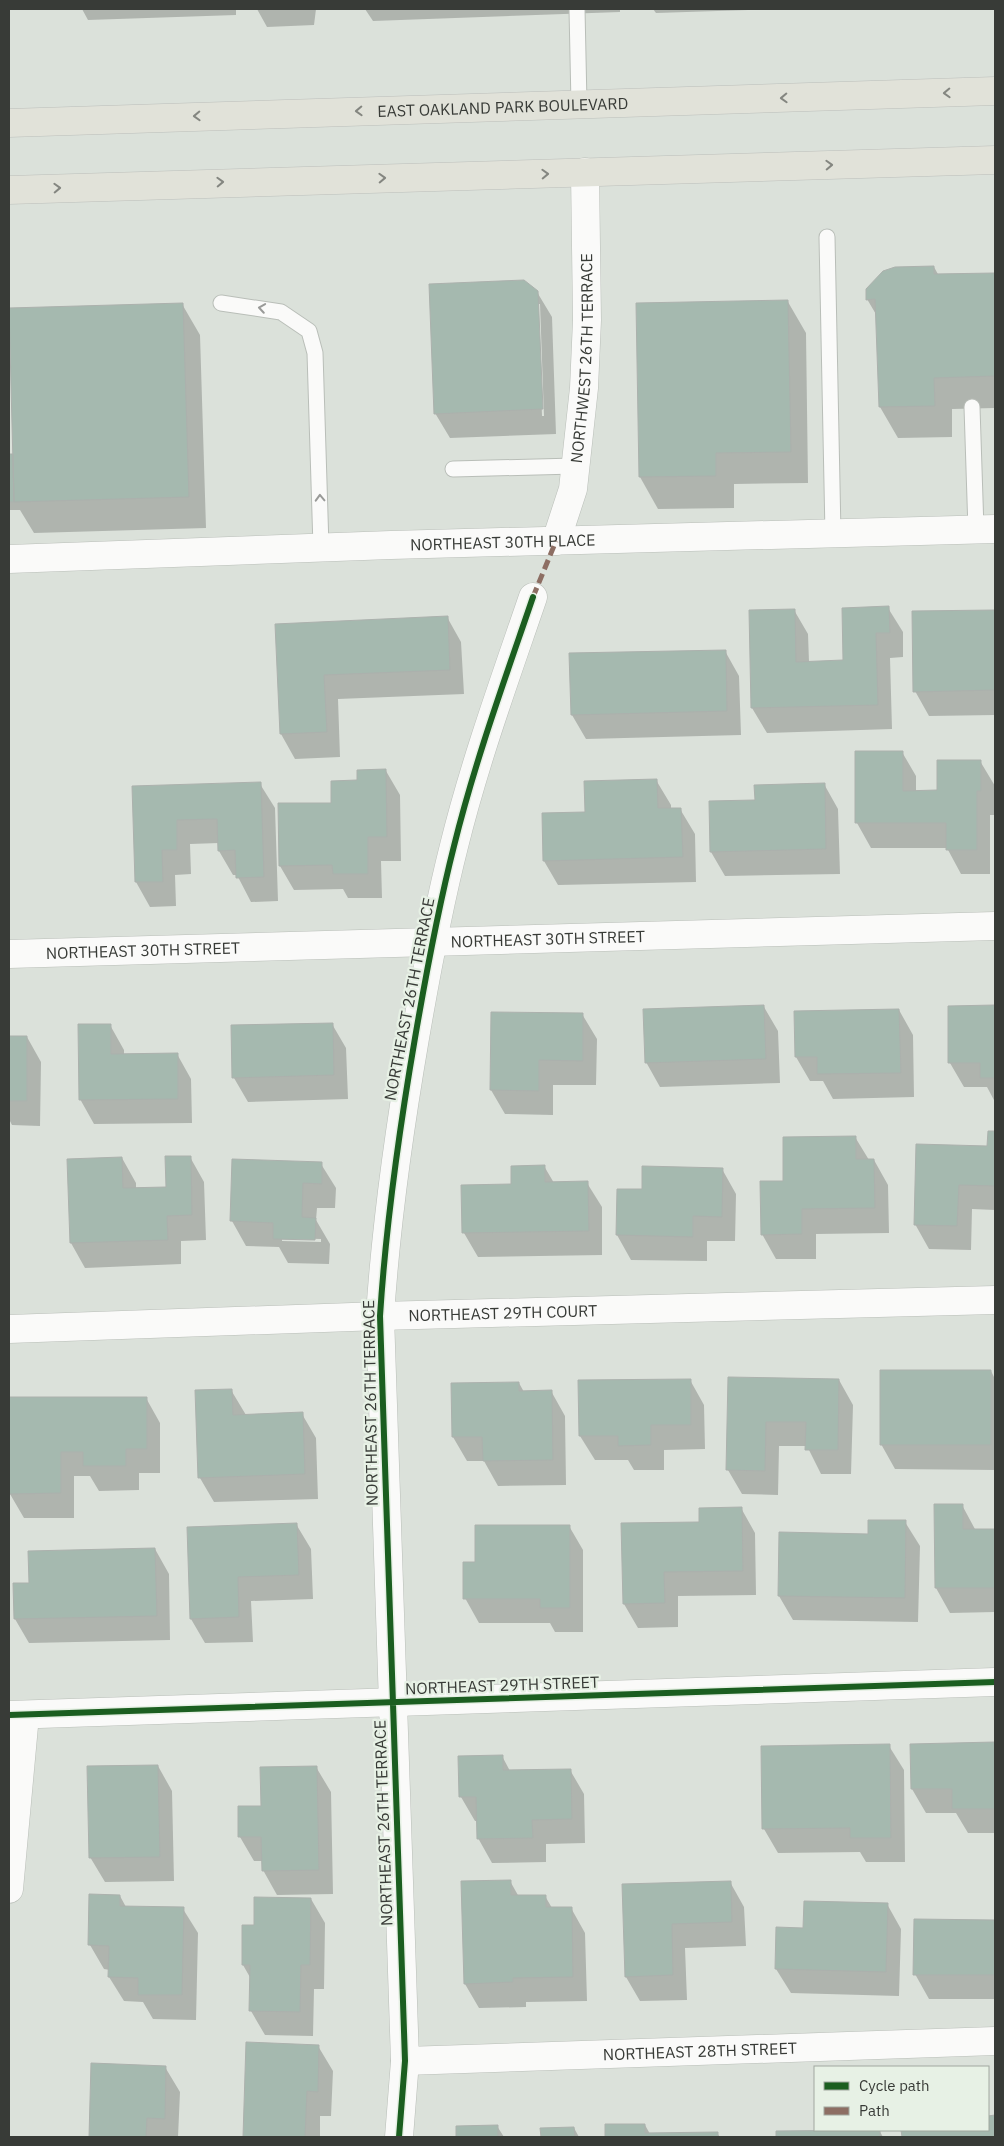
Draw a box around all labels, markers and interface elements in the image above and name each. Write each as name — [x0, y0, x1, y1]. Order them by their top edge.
one-way arrow — [942, 87, 950, 98]
one-way arrow — [780, 92, 788, 103]
street label: EAST OAKLAND PARK BOULEVARD — [377, 93, 629, 121]
one-way arrow — [355, 106, 363, 116]
one-way arrow — [193, 111, 201, 122]
one-way arrow — [826, 160, 833, 170]
one-way arrow — [541, 168, 549, 179]
one-way arrow — [379, 173, 387, 183]
one-way arrow — [216, 177, 224, 188]
one-way arrow — [54, 183, 62, 193]
street label: NORTHWEST 26TH TERRACE — [566, 253, 597, 464]
one-way arrow — [257, 303, 265, 314]
one-way arrow — [314, 494, 325, 502]
street label: NORTHEAST 30TH PLACE — [410, 530, 596, 554]
street label: NORTHEAST 26TH TERRACE — [380, 896, 438, 1102]
street label: NORTHEAST 30TH STREET — [450, 926, 645, 951]
street label: NORTHEAST 30TH STREET — [46, 937, 240, 963]
street label: NORTHEAST 26TH TERRACE — [358, 1300, 382, 1506]
street label: NORTHEAST 29TH COURT — [408, 1300, 597, 1325]
street label: NORTHEAST 29TH STREET — [405, 1672, 599, 1698]
street label: NORTHEAST 26TH TERRACE — [369, 1720, 397, 1926]
street label: NORTHEAST 28TH STREET — [602, 2038, 797, 2064]
legend — [814, 2066, 989, 2131]
text: Cycle path — [859, 2076, 930, 2095]
text: Path — [859, 2101, 890, 2120]

